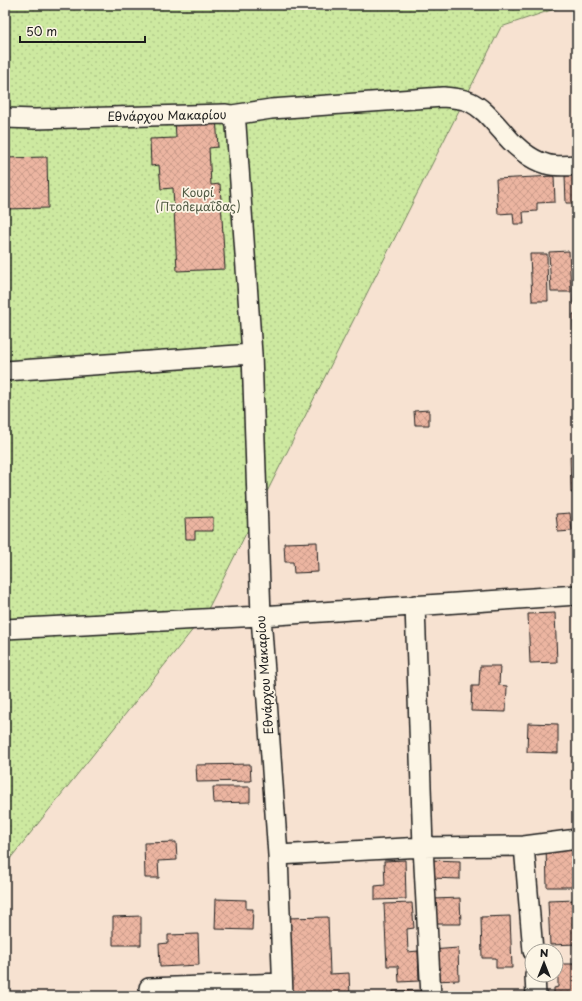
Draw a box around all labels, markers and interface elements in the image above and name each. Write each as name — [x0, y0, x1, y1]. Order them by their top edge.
scale bar — [20, 18, 145, 44]
text: 50 m — [26, 22, 57, 40]
street label: Εθνάρχου Μακαρίου — [107, 105, 227, 125]
park label: Κουρί (Πτολεμαΐδας) — [155, 183, 241, 215]
street label: Εθνάρχου Μακαρίου — [251, 615, 277, 735]
north arrow — [524, 943, 564, 983]
text: N — [540, 944, 549, 961]

